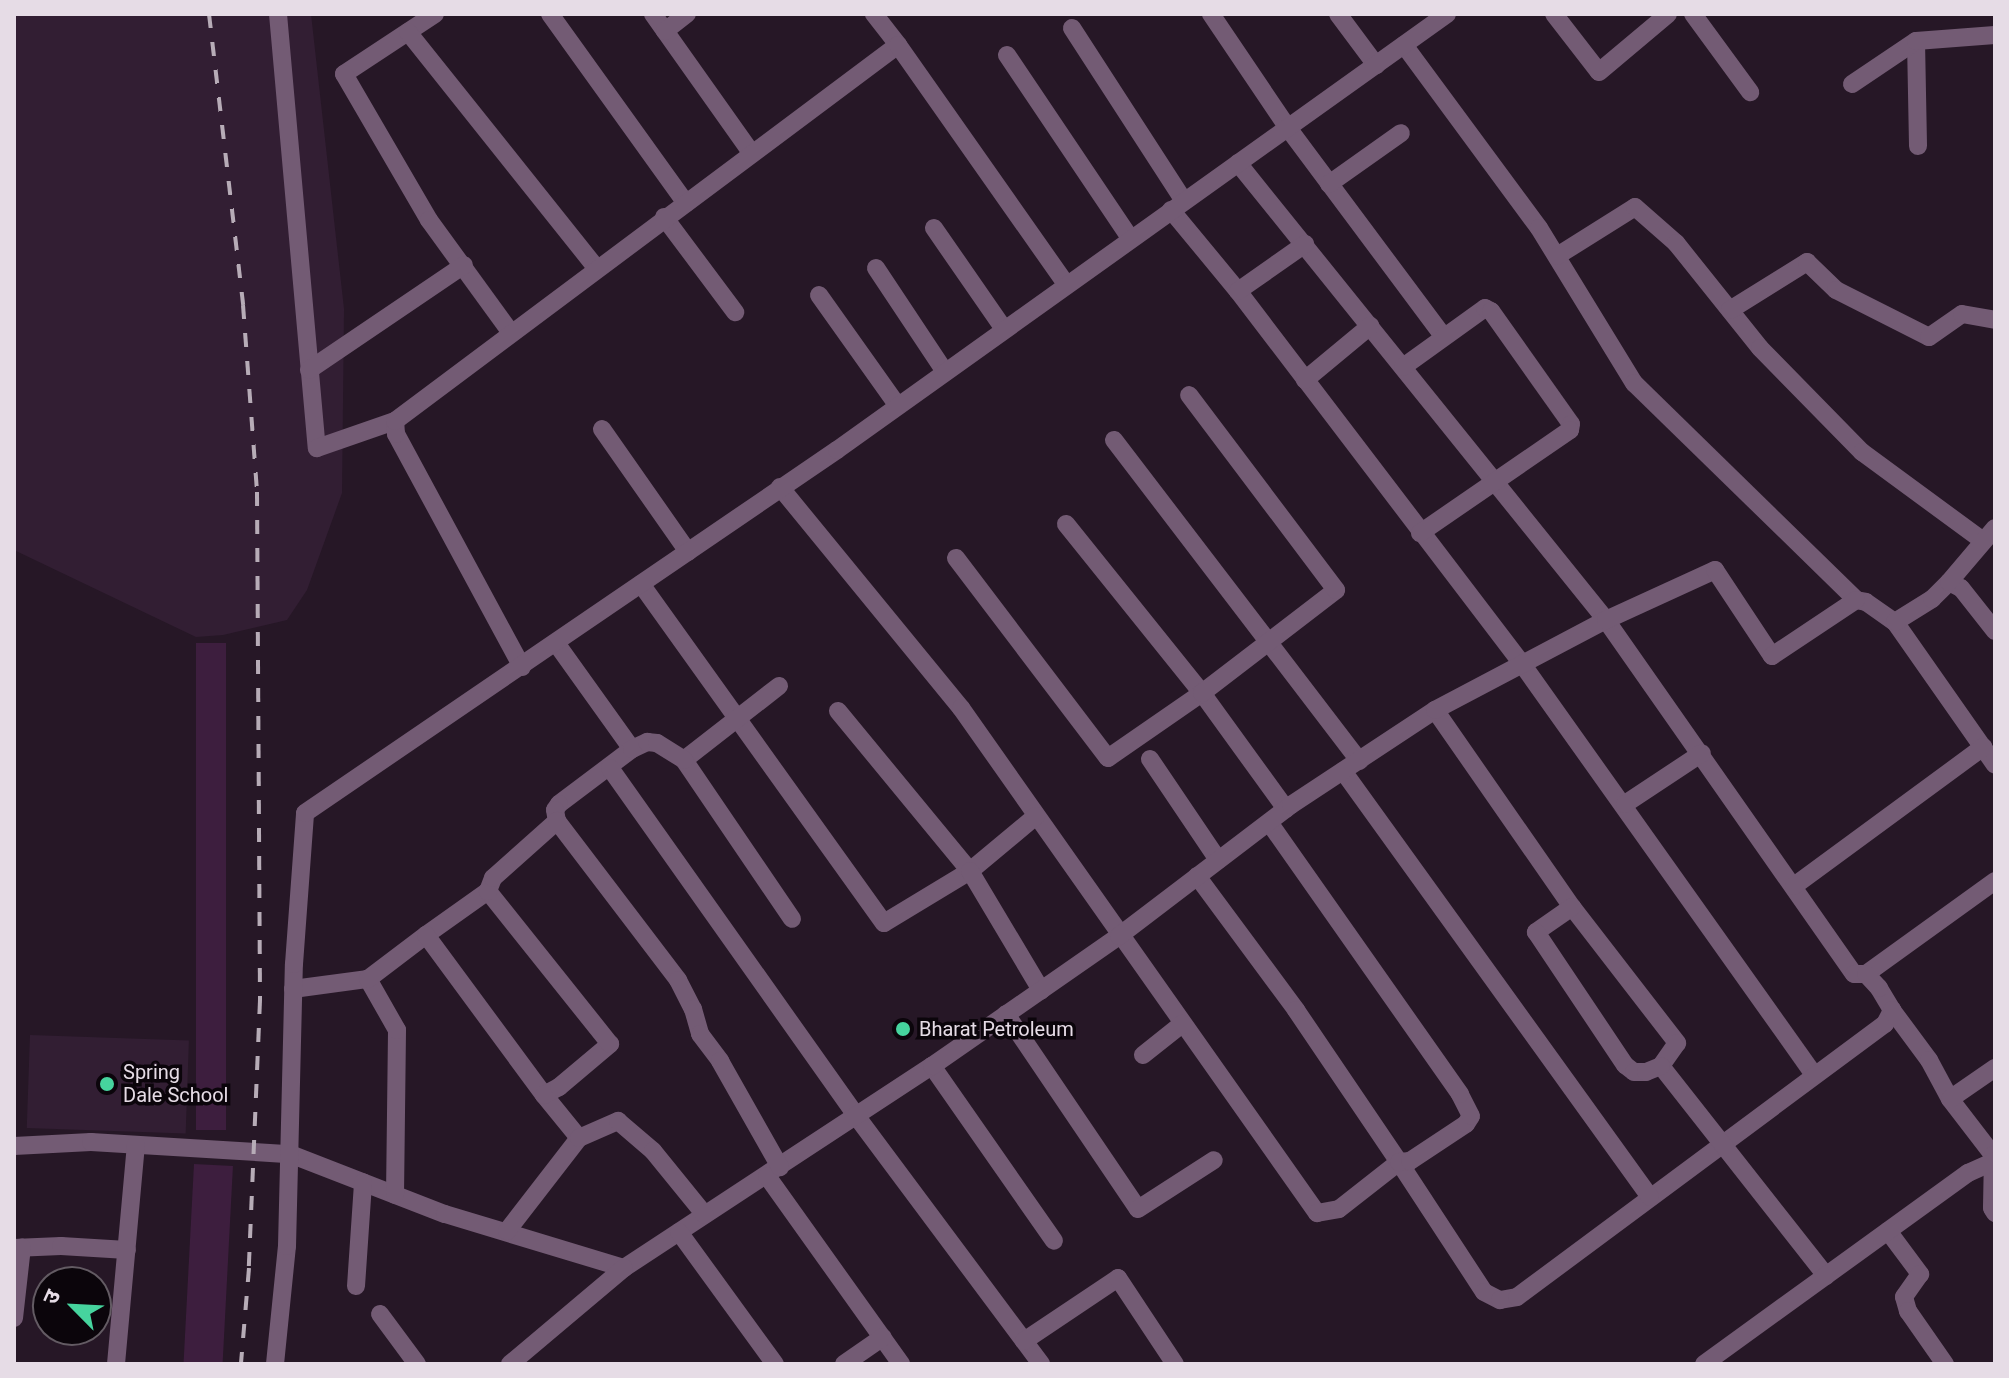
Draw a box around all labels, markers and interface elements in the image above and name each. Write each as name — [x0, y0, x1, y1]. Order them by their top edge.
place label: Bharat Petroleum — [919, 1017, 1074, 1041]
marker: Bharat Petroleum — [894, 1020, 912, 1038]
place label: Spring Dale School — [123, 1060, 228, 1107]
marker: Spring Dale School — [98, 1075, 116, 1093]
north arrow — [32, 1266, 112, 1346]
text: उ — [37, 1286, 65, 1308]

